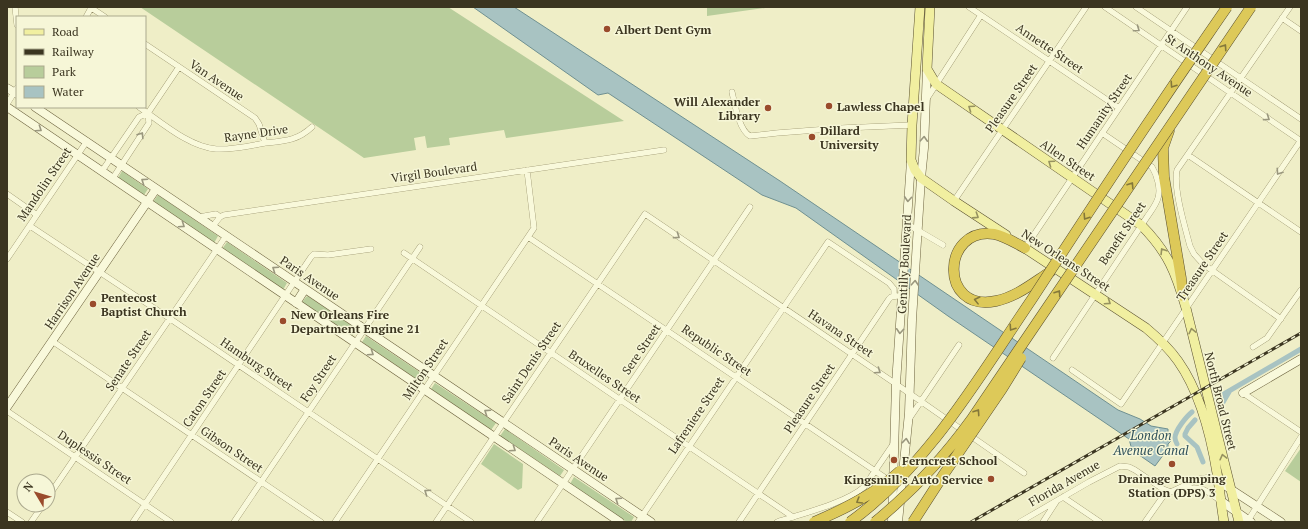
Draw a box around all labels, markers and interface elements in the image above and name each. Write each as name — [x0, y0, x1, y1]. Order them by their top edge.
legend — [16, 16, 146, 108]
street label: Annette Street — [1013, 20, 1087, 76]
place label: Albert Dent Gym — [615, 22, 711, 37]
text: Road — [52, 24, 79, 39]
marker: Albert Dent Gym — [602, 24, 612, 34]
one-way arrow — [1132, 24, 1139, 31]
street label: St Anthony Avenue — [1162, 30, 1256, 100]
text: Railway — [52, 44, 95, 59]
one-way arrow — [1219, 45, 1226, 52]
street label: Van Avenue — [187, 56, 247, 104]
street label: Pleasure Street — [982, 60, 1041, 135]
text: Park — [52, 64, 77, 79]
street label: Humanity Street — [1073, 70, 1135, 152]
one-way arrow — [1171, 81, 1178, 88]
text: Water — [52, 84, 84, 99]
place label: Will Alexander Library — [674, 94, 761, 123]
place label: Lawless Chapel — [837, 99, 925, 114]
marker: Lawless Chapel — [824, 101, 834, 111]
marker: Will Alexander Library — [763, 103, 773, 113]
one-way arrow — [968, 105, 975, 113]
one-way arrow — [1263, 113, 1270, 120]
street label: Rayne Drive — [223, 121, 289, 145]
place label: Dillard University — [820, 123, 879, 152]
one-way arrow — [35, 124, 42, 131]
one-way arrow — [136, 132, 144, 139]
marker: Dillard University — [807, 132, 817, 142]
one-way arrow — [920, 136, 929, 142]
street label: Allen Street — [1037, 136, 1099, 184]
street label: Mandolin Street — [14, 144, 75, 224]
street label: Virgil Boulevard — [390, 158, 478, 185]
one-way arrow — [1048, 161, 1055, 168]
one-way arrow — [1276, 168, 1284, 175]
one-way arrow — [141, 178, 148, 185]
one-way arrow — [1126, 182, 1134, 189]
one-way arrow — [904, 196, 913, 202]
street label: Benefit Street — [1095, 198, 1149, 268]
one-way arrow — [971, 211, 978, 218]
one-way arrow — [1083, 213, 1091, 220]
street label: Gentilly Boulevard — [894, 214, 914, 314]
one-way arrow — [178, 220, 185, 228]
street label: New Orleans Street — [1019, 226, 1114, 295]
street label: Treasure Street — [1173, 228, 1231, 304]
one-way arrow — [673, 231, 680, 238]
one-way arrow — [1161, 248, 1168, 255]
street label: Harrison Avenue — [41, 250, 103, 332]
street label: Paris Avenue — [277, 253, 343, 303]
one-way arrow — [272, 266, 279, 274]
one-way arrow — [910, 280, 919, 286]
place label: Pentecost Baptist Church — [101, 290, 187, 319]
one-way arrow — [1053, 290, 1060, 297]
one-way arrow — [973, 296, 980, 305]
one-way arrow — [1104, 297, 1111, 305]
marker: Pentecost Baptist Church — [88, 299, 98, 309]
street label: Havana Street — [806, 306, 877, 361]
place label: New Orleans Fire Department Engine 21 — [291, 307, 420, 336]
marker: New Orleans Fire Department Engine 21 — [278, 316, 288, 326]
street label: Saint Denis Street — [498, 318, 564, 406]
street label: Sere Street — [619, 320, 664, 377]
street label: Republic Street — [679, 321, 755, 379]
one-way arrow — [1009, 324, 1017, 331]
street label: Senate Street — [102, 326, 154, 394]
one-way arrow — [896, 328, 905, 334]
one-way arrow — [1188, 328, 1196, 334]
street label: Hamburg Street — [218, 334, 297, 394]
street label: Milton Street — [399, 335, 451, 403]
street label: Bruxelles Street — [566, 346, 645, 406]
one-way arrow — [366, 348, 373, 355]
street label: North Broad Street — [1202, 350, 1241, 452]
street label: Foy Street — [297, 351, 340, 405]
street label: Pleasure Street — [780, 360, 838, 436]
street label: Caton Street — [179, 366, 229, 430]
one-way arrow — [873, 366, 880, 373]
street label: Lafreniere Street — [665, 373, 728, 456]
one-way arrow — [972, 409, 980, 416]
one-way arrow — [485, 410, 492, 417]
street label: Gibson Street — [198, 423, 267, 476]
water label: London Avenue Canal — [1112, 426, 1189, 459]
street label: Duplessis Street — [55, 427, 135, 488]
street label: Paris Avenue — [546, 434, 612, 484]
one-way arrow — [901, 438, 910, 444]
one-way arrow — [509, 444, 516, 452]
place label: Ferncrest School — [902, 453, 998, 468]
one-way arrow — [1219, 454, 1228, 461]
marker: Ferncrest School — [889, 455, 899, 465]
street label: Florida Avenue — [1026, 457, 1102, 509]
marker: Drainage Pumping Station (DPS) 3 — [1167, 459, 1177, 469]
place label: Drainage Pumping Station (DPS) 3 — [1118, 471, 1226, 500]
place label: Kingsmill's Auto Service — [844, 472, 984, 487]
north arrow — [16, 473, 56, 513]
marker: Kingsmill's Auto Service — [986, 474, 996, 484]
text: N — [20, 479, 37, 494]
one-way arrow — [424, 490, 431, 497]
one-way arrow — [856, 496, 863, 503]
one-way arrow — [616, 498, 623, 505]

